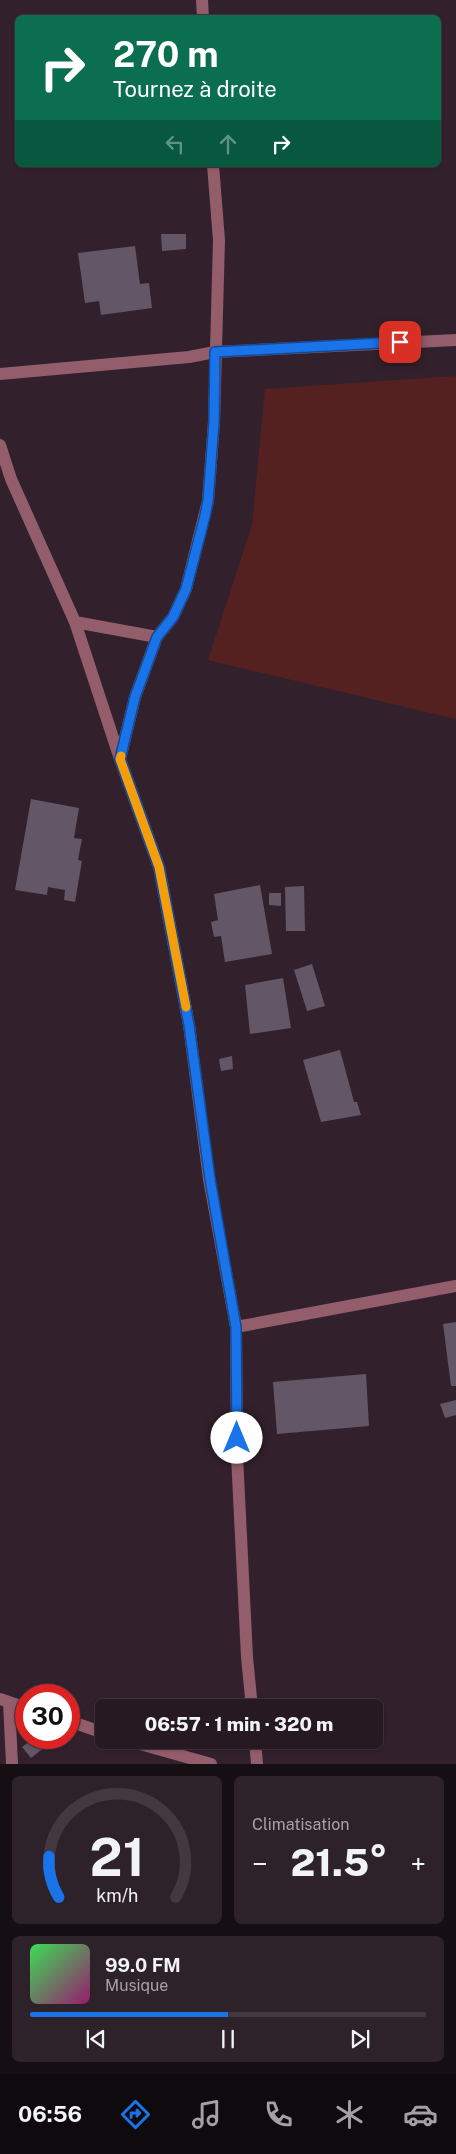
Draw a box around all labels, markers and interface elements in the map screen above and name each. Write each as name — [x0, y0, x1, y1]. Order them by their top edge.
text: 270 m — [113, 34, 219, 75]
icon: right — [30, 35, 95, 100]
text: Tournez à droite — [113, 76, 277, 102]
icon: left — [161, 130, 189, 158]
icon: ahead — [214, 130, 242, 158]
icon: right — [267, 130, 295, 158]
pin — [379, 321, 421, 363]
icon: arrive — [386, 328, 414, 356]
position arrow — [210, 1411, 262, 1463]
speed limit sign: 30 — [15, 1684, 80, 1749]
text: 06:57 · 1 min · 320 m — [145, 1713, 333, 1735]
text: Climatisation — [252, 1815, 349, 1834]
text: 21 — [89, 1827, 145, 1888]
text: 21.5° — [291, 1840, 387, 1885]
text: − — [252, 1847, 268, 1880]
text: + — [410, 1847, 426, 1880]
text: km/h — [96, 1885, 138, 1906]
text: 99.0 FM — [105, 1954, 181, 1976]
text: Musique — [105, 1976, 168, 1995]
icon: previous — [82, 2025, 110, 2053]
icon: pause — [214, 2025, 242, 2053]
icon: next — [346, 2025, 374, 2053]
icon: directions — [118, 2097, 153, 2132]
icon: music — [189, 2097, 224, 2132]
icon: phone — [261, 2097, 296, 2132]
icon: climate — [332, 2097, 367, 2132]
icon: car — [403, 2097, 438, 2132]
text: 06:56 — [18, 2101, 82, 2127]

